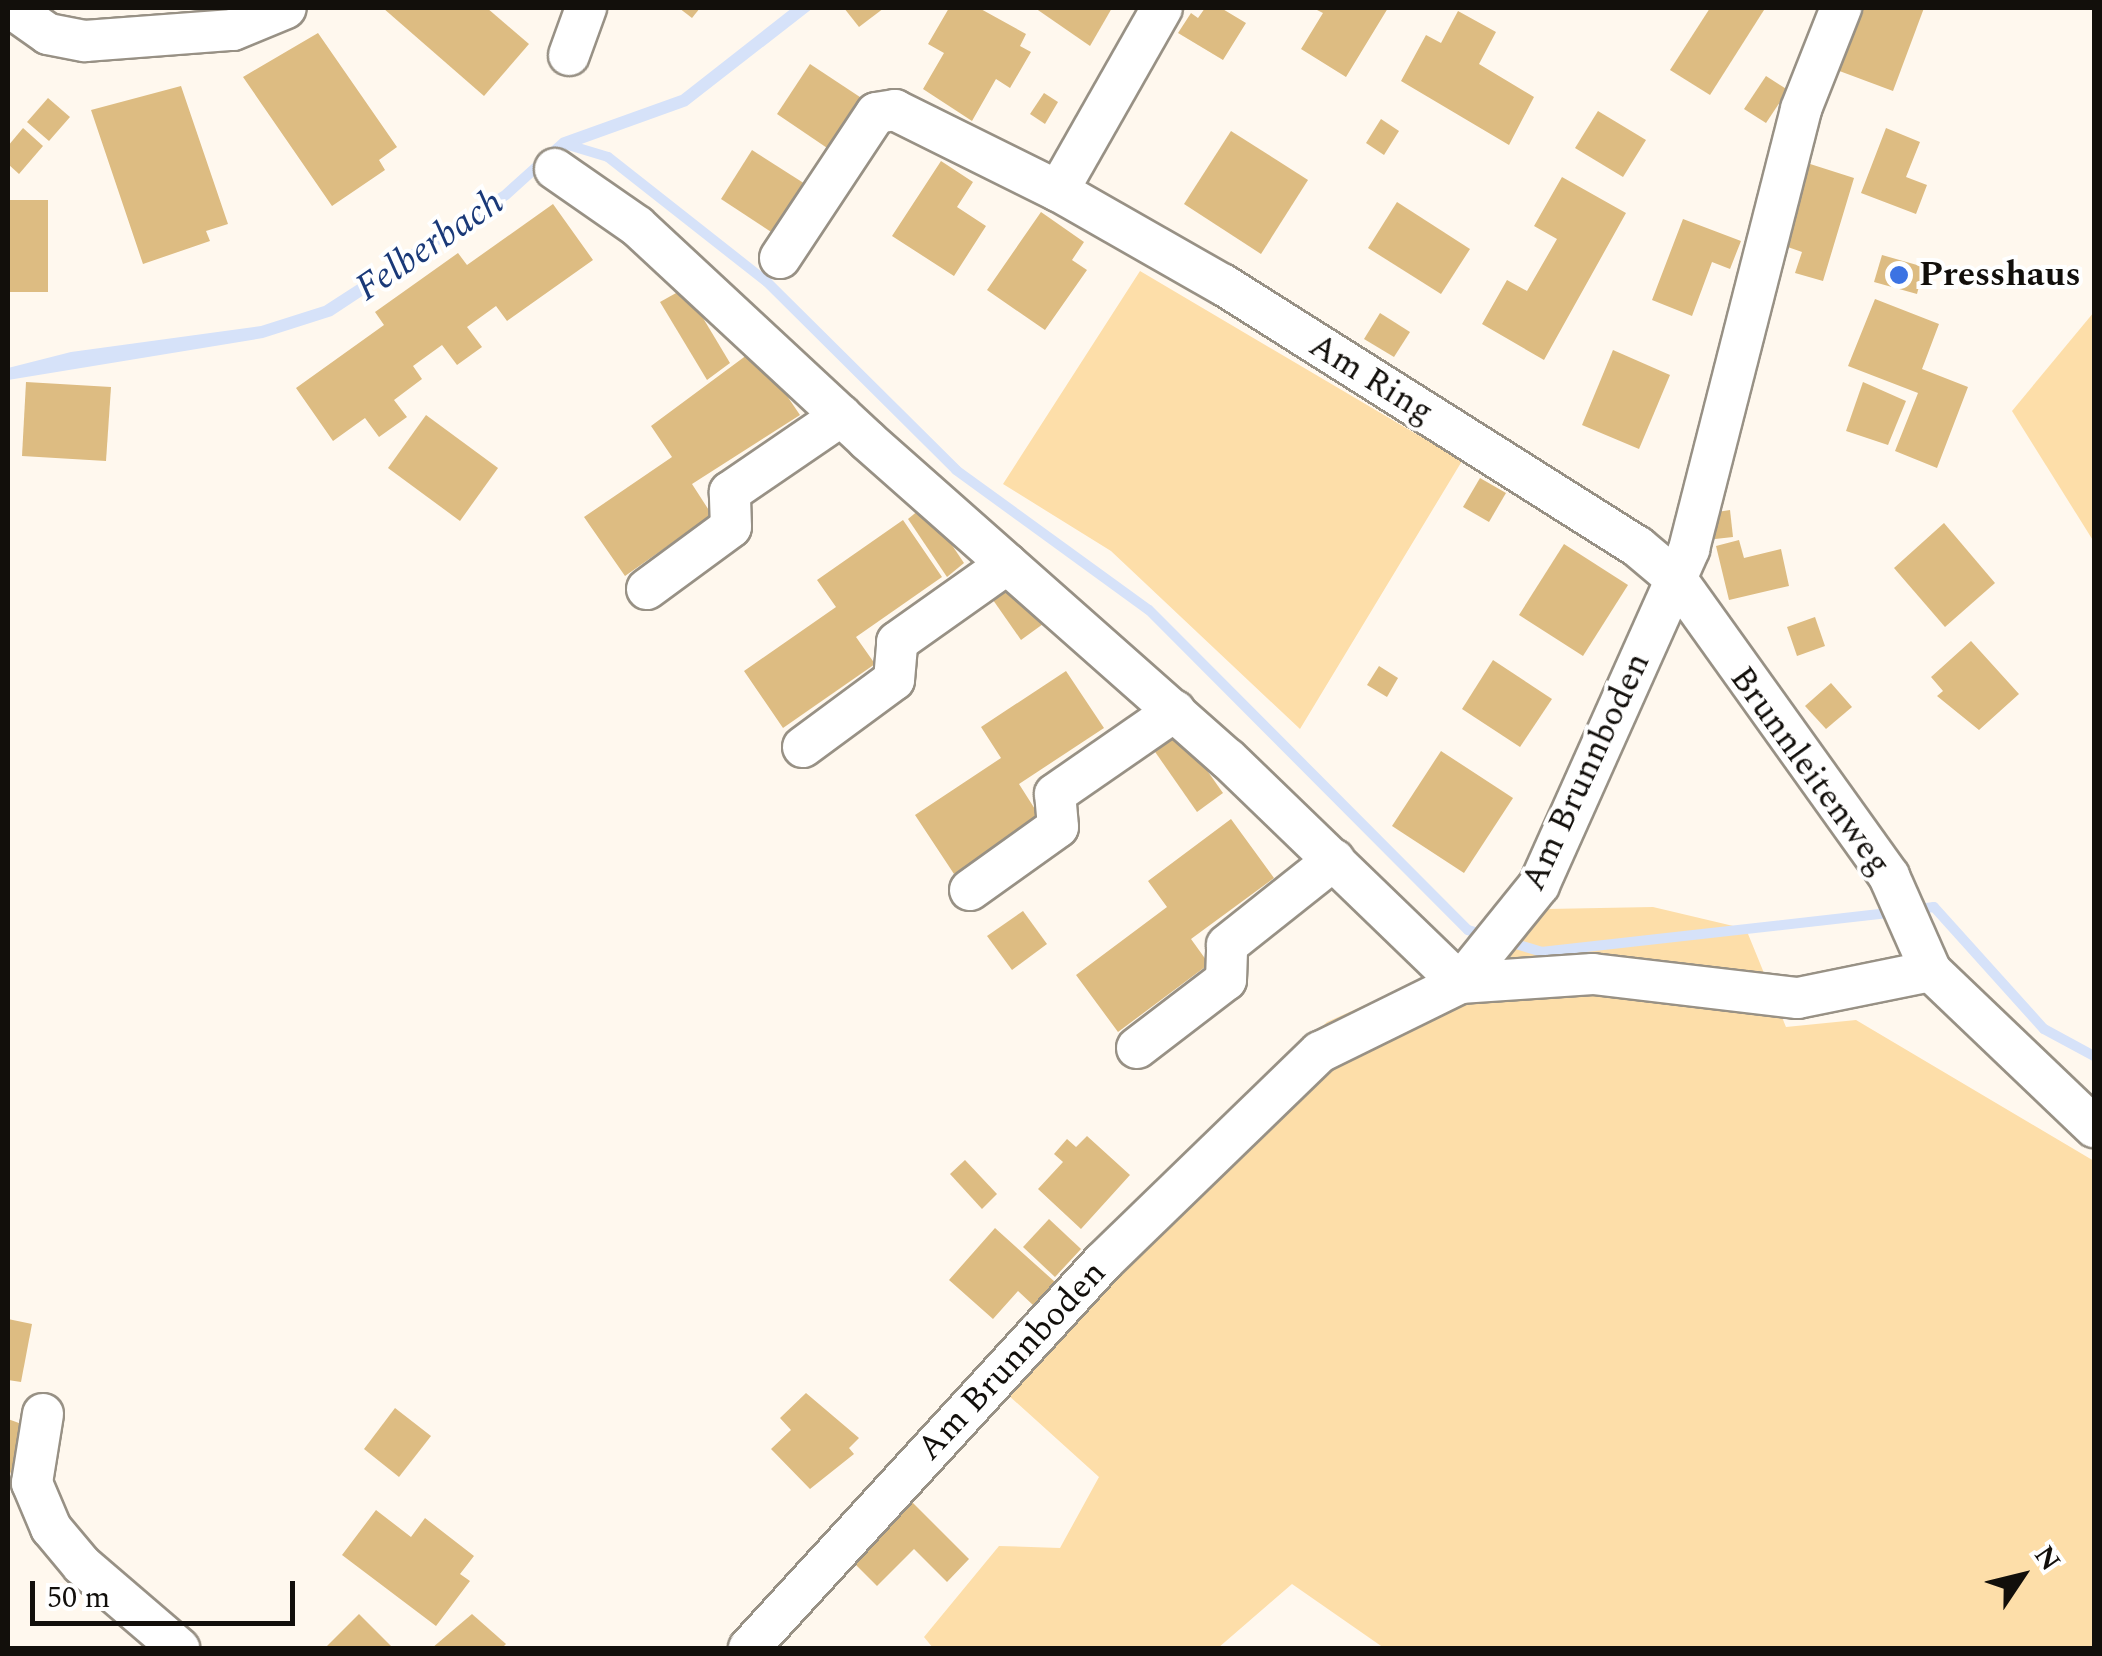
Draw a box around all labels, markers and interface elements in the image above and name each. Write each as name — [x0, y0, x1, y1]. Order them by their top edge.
water label: Felberbach — [347, 180, 513, 312]
place label: Presshaus — [1919, 254, 2081, 296]
marker: Presshaus — [1888, 264, 1910, 286]
street label: Am Ring — [1301, 324, 1441, 434]
street label: Am Brunnboden — [1512, 646, 1660, 898]
street label: Brunnleitenweg — [1720, 659, 1900, 883]
street label: Am Brunnboden — [909, 1252, 1115, 1470]
north arrow — [1972, 1526, 2072, 1626]
text: N — [2023, 1537, 2071, 1580]
scale bar — [35, 1561, 300, 1623]
text: 50 m — [47, 1575, 110, 1621]

